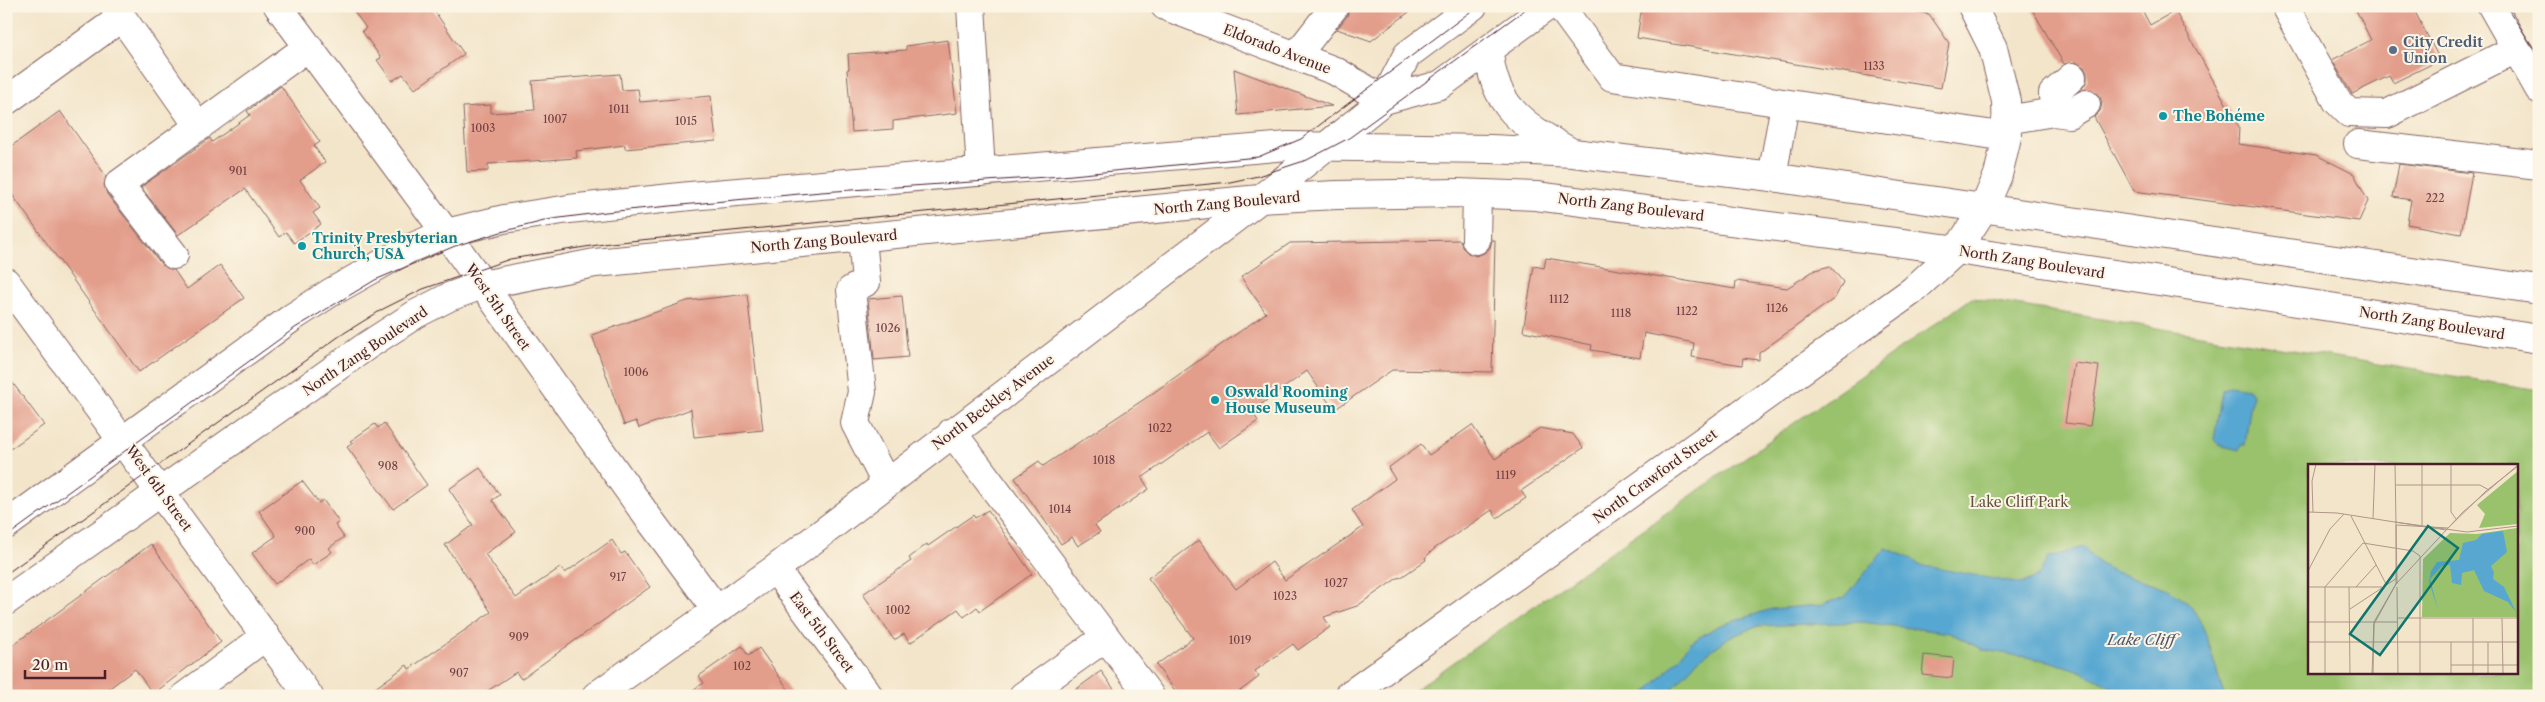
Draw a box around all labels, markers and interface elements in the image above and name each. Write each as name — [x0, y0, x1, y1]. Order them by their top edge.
street label: Eldorado Avenue — [1220, 20, 1334, 78]
place label: City Credit Union — [2403, 33, 2483, 67]
marker: City Credit Union — [2387, 44, 2399, 56]
house number: 1133 — [1863, 59, 1885, 73]
house number: 1011 — [609, 102, 630, 116]
place label: The Bohéme — [2173, 107, 2265, 125]
marker: The Bohéme — [2157, 110, 2169, 122]
house number: 1007 — [543, 112, 568, 126]
house number: 1015 — [675, 114, 697, 128]
house number: 1003 — [471, 121, 495, 135]
house number: 901 — [229, 164, 247, 178]
street label: North Zang Boulevard — [1153, 188, 1302, 218]
street label: North Zang Boulevard — [1557, 189, 1706, 225]
house number: 222 — [2426, 191, 2444, 205]
street label: North Zang Boulevard — [750, 226, 899, 256]
place label: Trinity Presbyterian Church, USA — [312, 229, 458, 263]
marker: Trinity Presbyterian Church, USA — [296, 240, 308, 252]
street label: North Zang Boulevard — [1958, 242, 2107, 282]
street label: West 5th Street — [461, 259, 534, 354]
house number: 1112 — [1549, 292, 1569, 306]
house number: 1126 — [1766, 301, 1789, 315]
street label: North Zang Boulevard — [299, 302, 432, 400]
street label: North Zang Boulevard — [2358, 303, 2507, 343]
house number: 1122 — [1676, 304, 1698, 318]
house number: 1118 — [1611, 306, 1631, 320]
house number: 1026 — [876, 321, 901, 335]
street label: North Beckley Avenue — [928, 350, 1058, 454]
house number: 1006 — [623, 365, 649, 379]
place label: Oswald Rooming House Museum — [1225, 383, 1348, 417]
marker: Oswald Rooming House Museum — [1209, 394, 1221, 406]
house number: 1022 — [1148, 421, 1172, 435]
street label: North Crawford Street — [1589, 425, 1721, 527]
street label: West 6th Street — [121, 441, 196, 535]
house number: 1018 — [1093, 453, 1115, 467]
house number: 908 — [378, 459, 398, 473]
inset map — [2308, 464, 2518, 674]
house number: 1119 — [1496, 468, 1516, 482]
park label: Lake Cliff Park — [1970, 493, 2069, 511]
house number: 1014 — [1049, 502, 1071, 516]
house number: 900 — [295, 524, 315, 538]
house number: 917 — [610, 570, 627, 584]
house number: 1027 — [1324, 576, 1348, 590]
street label: East 5th Street — [786, 588, 858, 676]
house number: 1023 — [1273, 589, 1297, 603]
house number: 1002 — [886, 603, 910, 617]
house number: 909 — [509, 630, 529, 644]
water label: Lake Cliff — [2106, 630, 2180, 649]
house number: 1019 — [1229, 633, 1251, 647]
scale bar — [25, 647, 105, 679]
text: 20 m — [32, 655, 68, 674]
house number: 102 — [733, 659, 751, 673]
house number: 907 — [450, 666, 469, 680]

